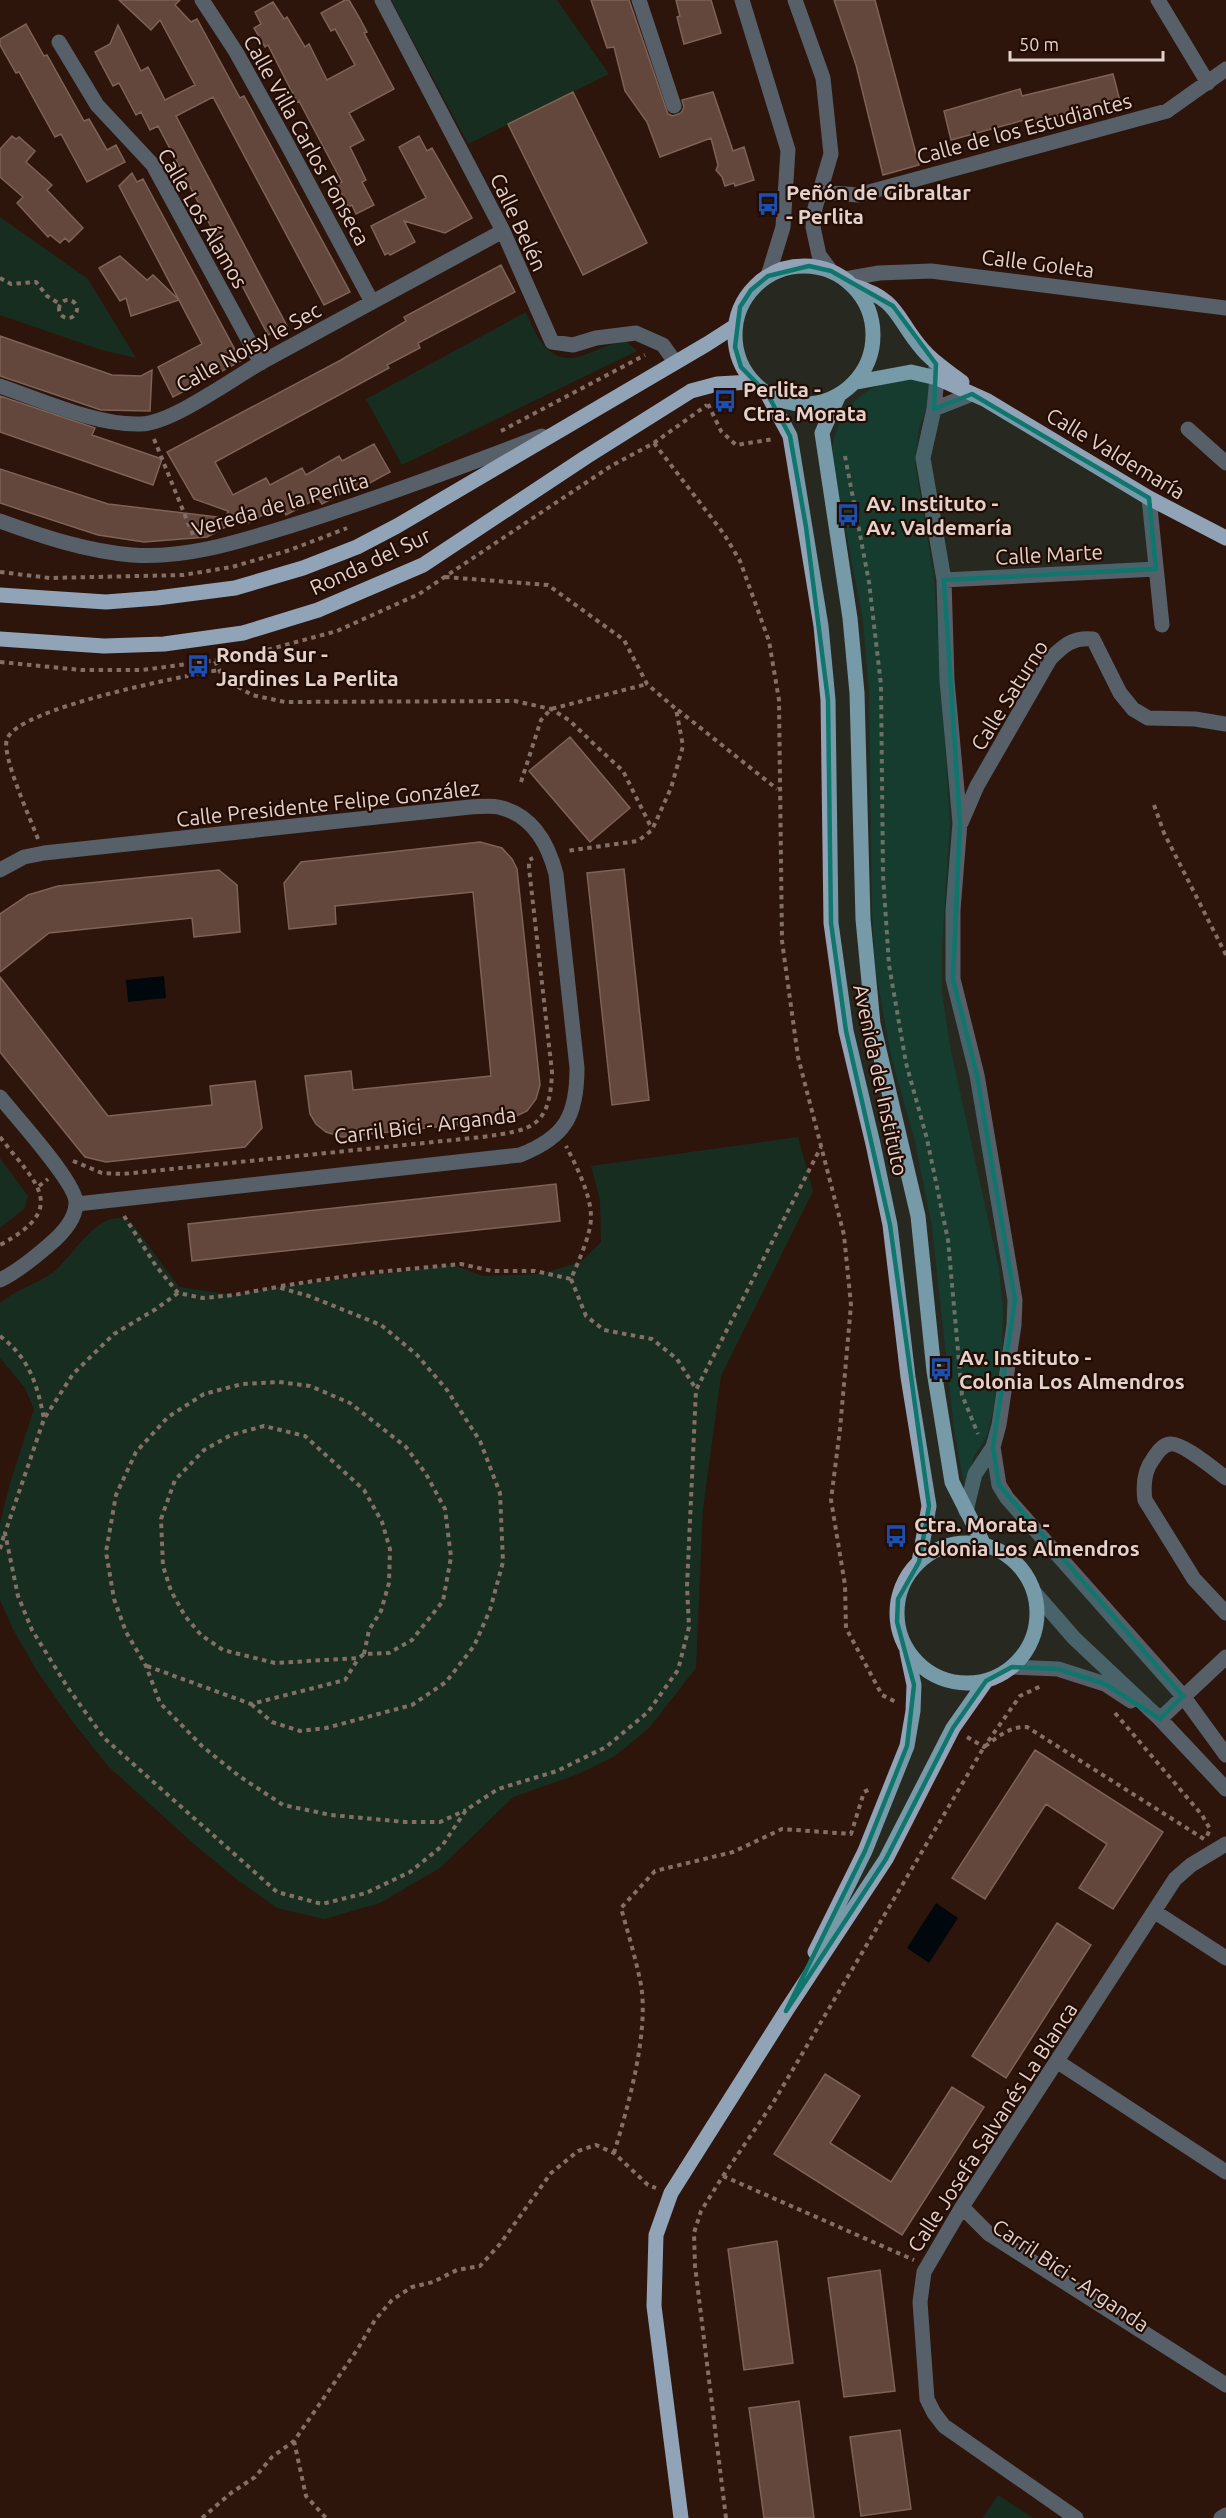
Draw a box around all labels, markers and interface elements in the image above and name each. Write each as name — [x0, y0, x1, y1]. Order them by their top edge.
scale bar — [1010, 24, 1163, 62]
street label: Calle Villa Carlos Fonseca — [239, 31, 375, 249]
text: 50 m — [1019, 34, 1059, 54]
street label: Calle de los Estudiantes — [914, 88, 1134, 168]
street label: Calle Los Álamos — [153, 144, 253, 292]
street label: Calle Belén — [486, 169, 552, 275]
place label: Peñón de Gibraltar - Perlita — [786, 180, 971, 228]
bus stop icon: Peñón de Gibraltar - Perlita — [755, 191, 781, 217]
street label: Calle Goleta — [980, 244, 1096, 282]
street label: Calle Noisy le Sec — [171, 297, 325, 397]
place label: Perlita - Ctra. Morata — [743, 377, 867, 425]
bus stop icon: Perlita - Ctra. Morata — [712, 388, 738, 414]
street label: Calle Valdemaría — [1043, 402, 1189, 504]
street label: Vereda de la Perlita — [189, 467, 371, 541]
place label: Av. Instituto - Av. Valdemaría — [866, 491, 1012, 539]
bus stop icon: Av. Instituto - Av. Valdemaría — [835, 502, 861, 528]
street label: Ronda del Sur — [306, 523, 434, 599]
street label: Calle Marte — [994, 539, 1104, 569]
street label: Calle Saturno — [966, 635, 1052, 755]
place label: Ronda Sur - Jardines La Perlita — [216, 642, 399, 690]
bus stop icon: Ronda Sur - Jardines La Perlita — [185, 653, 211, 679]
street label: Calle Presidente Felipe González — [175, 775, 481, 831]
street label: Avenida del Instituto — [849, 982, 913, 1178]
street label: Carril Bici - Arganda — [332, 1102, 518, 1148]
place label: Av. Instituto - Colonia Los Almendros — [959, 1345, 1185, 1393]
bus stop icon: Av. Instituto - Colonia Los Almendros — [928, 1356, 954, 1382]
place label: Ctra. Morata - Colonia Los Almendros — [914, 1512, 1140, 1560]
bus stop icon: Ctra. Morata - Colonia Los Almendros — [883, 1523, 909, 1549]
street label: Calle Josefa Salvanés La Blanca — [902, 1998, 1082, 2256]
street label: Carril Bici - Arganda — [988, 2214, 1154, 2336]

